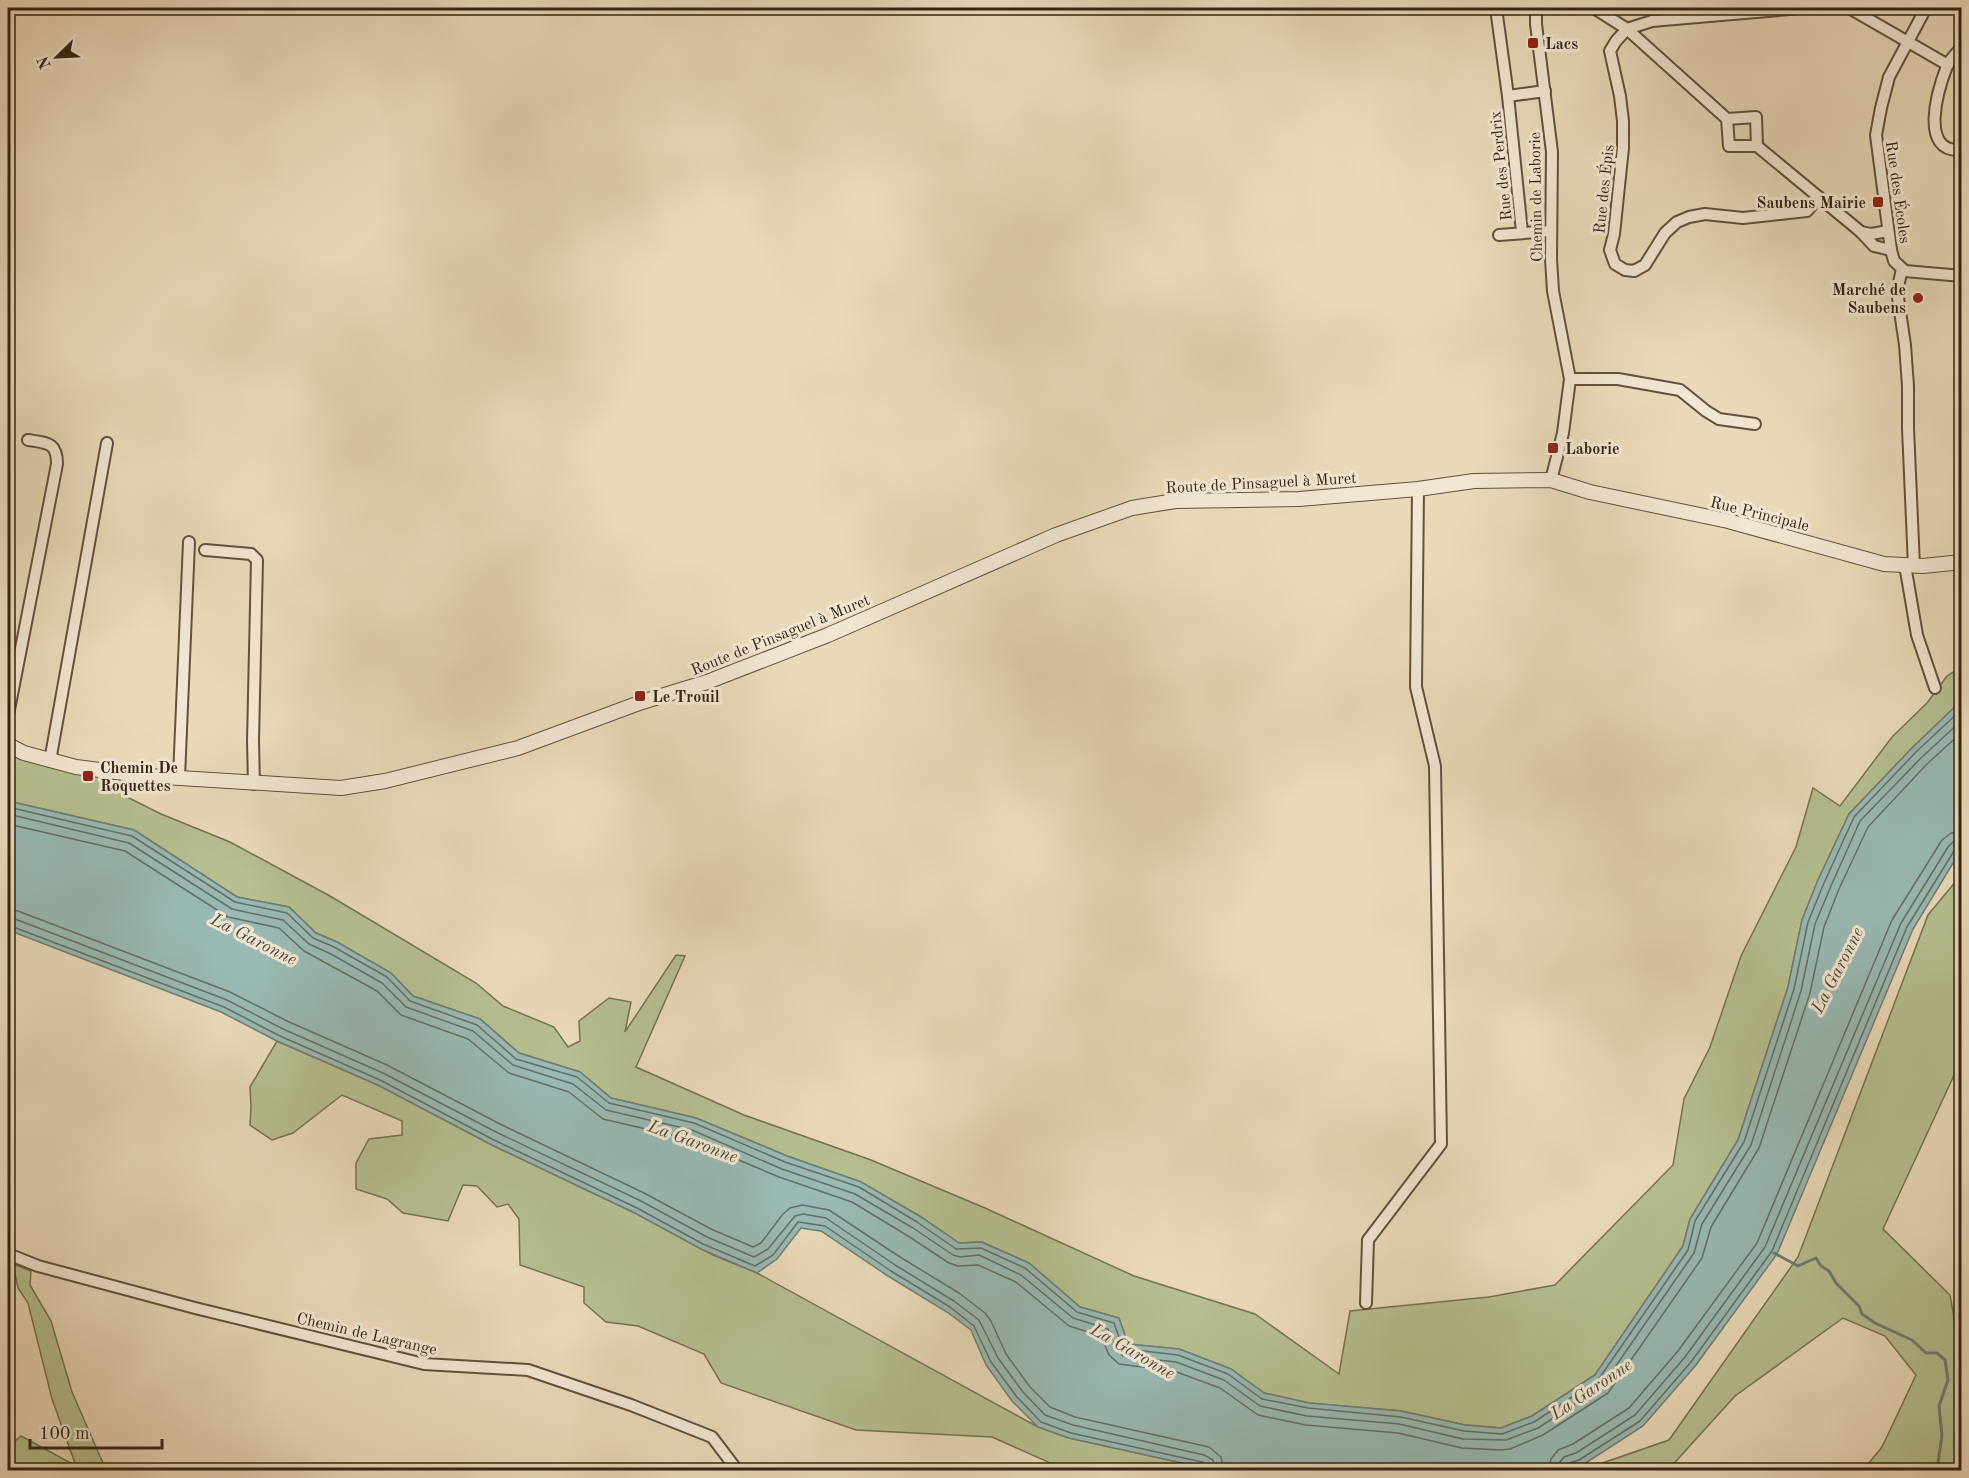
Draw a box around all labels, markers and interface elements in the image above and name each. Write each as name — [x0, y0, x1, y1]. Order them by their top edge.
north arrow — [27, 27, 87, 87]
marker: Lacs — [1526, 36, 1540, 50]
place label: Lacs — [1545, 37, 1578, 53]
text: N — [35, 53, 55, 71]
street label: Rue des Perdrix — [1488, 110, 1516, 222]
street label: Chemin de Laborie — [1528, 132, 1546, 262]
street label: Rue des Écoles — [1882, 139, 1916, 245]
street label: Rue des Épis — [1588, 143, 1618, 235]
marker: Saubens Mairie — [1871, 195, 1885, 209]
place label: Saubens Mairie — [1757, 196, 1866, 212]
place label: Marché de Saubens — [1832, 283, 1906, 317]
marker: Marché de Saubens — [1911, 291, 1925, 305]
marker: Laborie — [1546, 441, 1560, 455]
place label: Laborie — [1565, 442, 1620, 458]
street label: Route de Pinsaguel à Muret — [1165, 471, 1358, 497]
street label: Rue Principale — [1708, 495, 1811, 535]
street label: Route de Pinsaguel à Muret — [689, 592, 873, 679]
marker: Le Trouil — [633, 689, 647, 703]
place label: Le Trouil — [652, 690, 720, 706]
place label: Chemin De Roquettes — [100, 761, 178, 795]
marker: Chemin De Roquettes — [81, 769, 95, 783]
water label: La Garonne — [207, 910, 299, 969]
water label: La Garonne — [1808, 925, 1867, 1017]
water label: La Garonne — [645, 1117, 740, 1166]
street label: Chemin de Lagrange — [295, 1311, 438, 1359]
water label: La Garonne — [1086, 1320, 1178, 1383]
water label: La Garonne — [1547, 1356, 1636, 1424]
scale bar — [30, 1412, 162, 1450]
text: 100 m — [39, 1425, 90, 1443]

